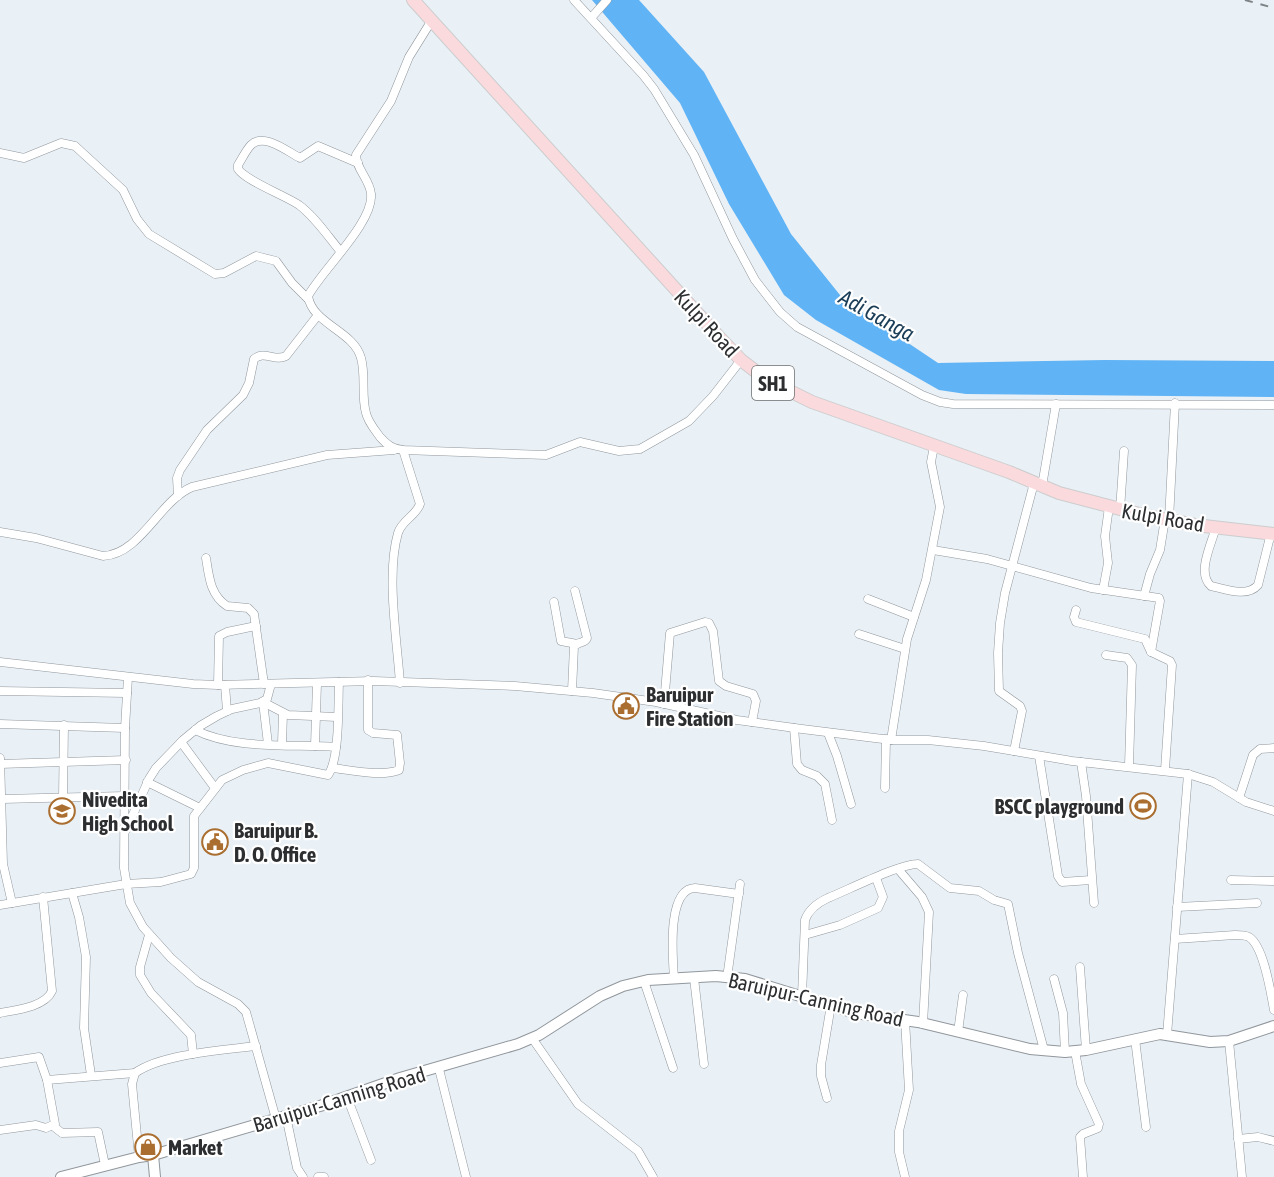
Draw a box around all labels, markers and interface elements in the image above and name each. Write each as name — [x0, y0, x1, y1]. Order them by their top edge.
water label: Adi Ganga — [834, 283, 919, 346]
street label: Kulpi Road — [670, 284, 744, 362]
road number: SH1 — [752, 366, 794, 400]
street label: Kulpi Road — [1120, 498, 1206, 536]
place label: Baruipur Fire Station — [646, 682, 733, 730]
public building icon: Baruipur Fire Station — [611, 691, 641, 721]
place label: Nivedita High School — [82, 787, 174, 835]
sports icon: BSCC playground — [1128, 791, 1158, 821]
place label: BSCC playground — [995, 794, 1124, 818]
school or university icon: Nivedita High School — [47, 796, 77, 826]
place label: Baruipur B. D. O. Office — [234, 818, 318, 866]
public building icon: Baruipur B. D. O. Office — [200, 827, 230, 857]
street label: Baruipur-Canning Road — [726, 967, 906, 1031]
street label: Baruipur-Canning Road — [250, 1061, 428, 1137]
shop icon: Market — [133, 1132, 163, 1162]
place label: Market — [168, 1135, 222, 1159]

